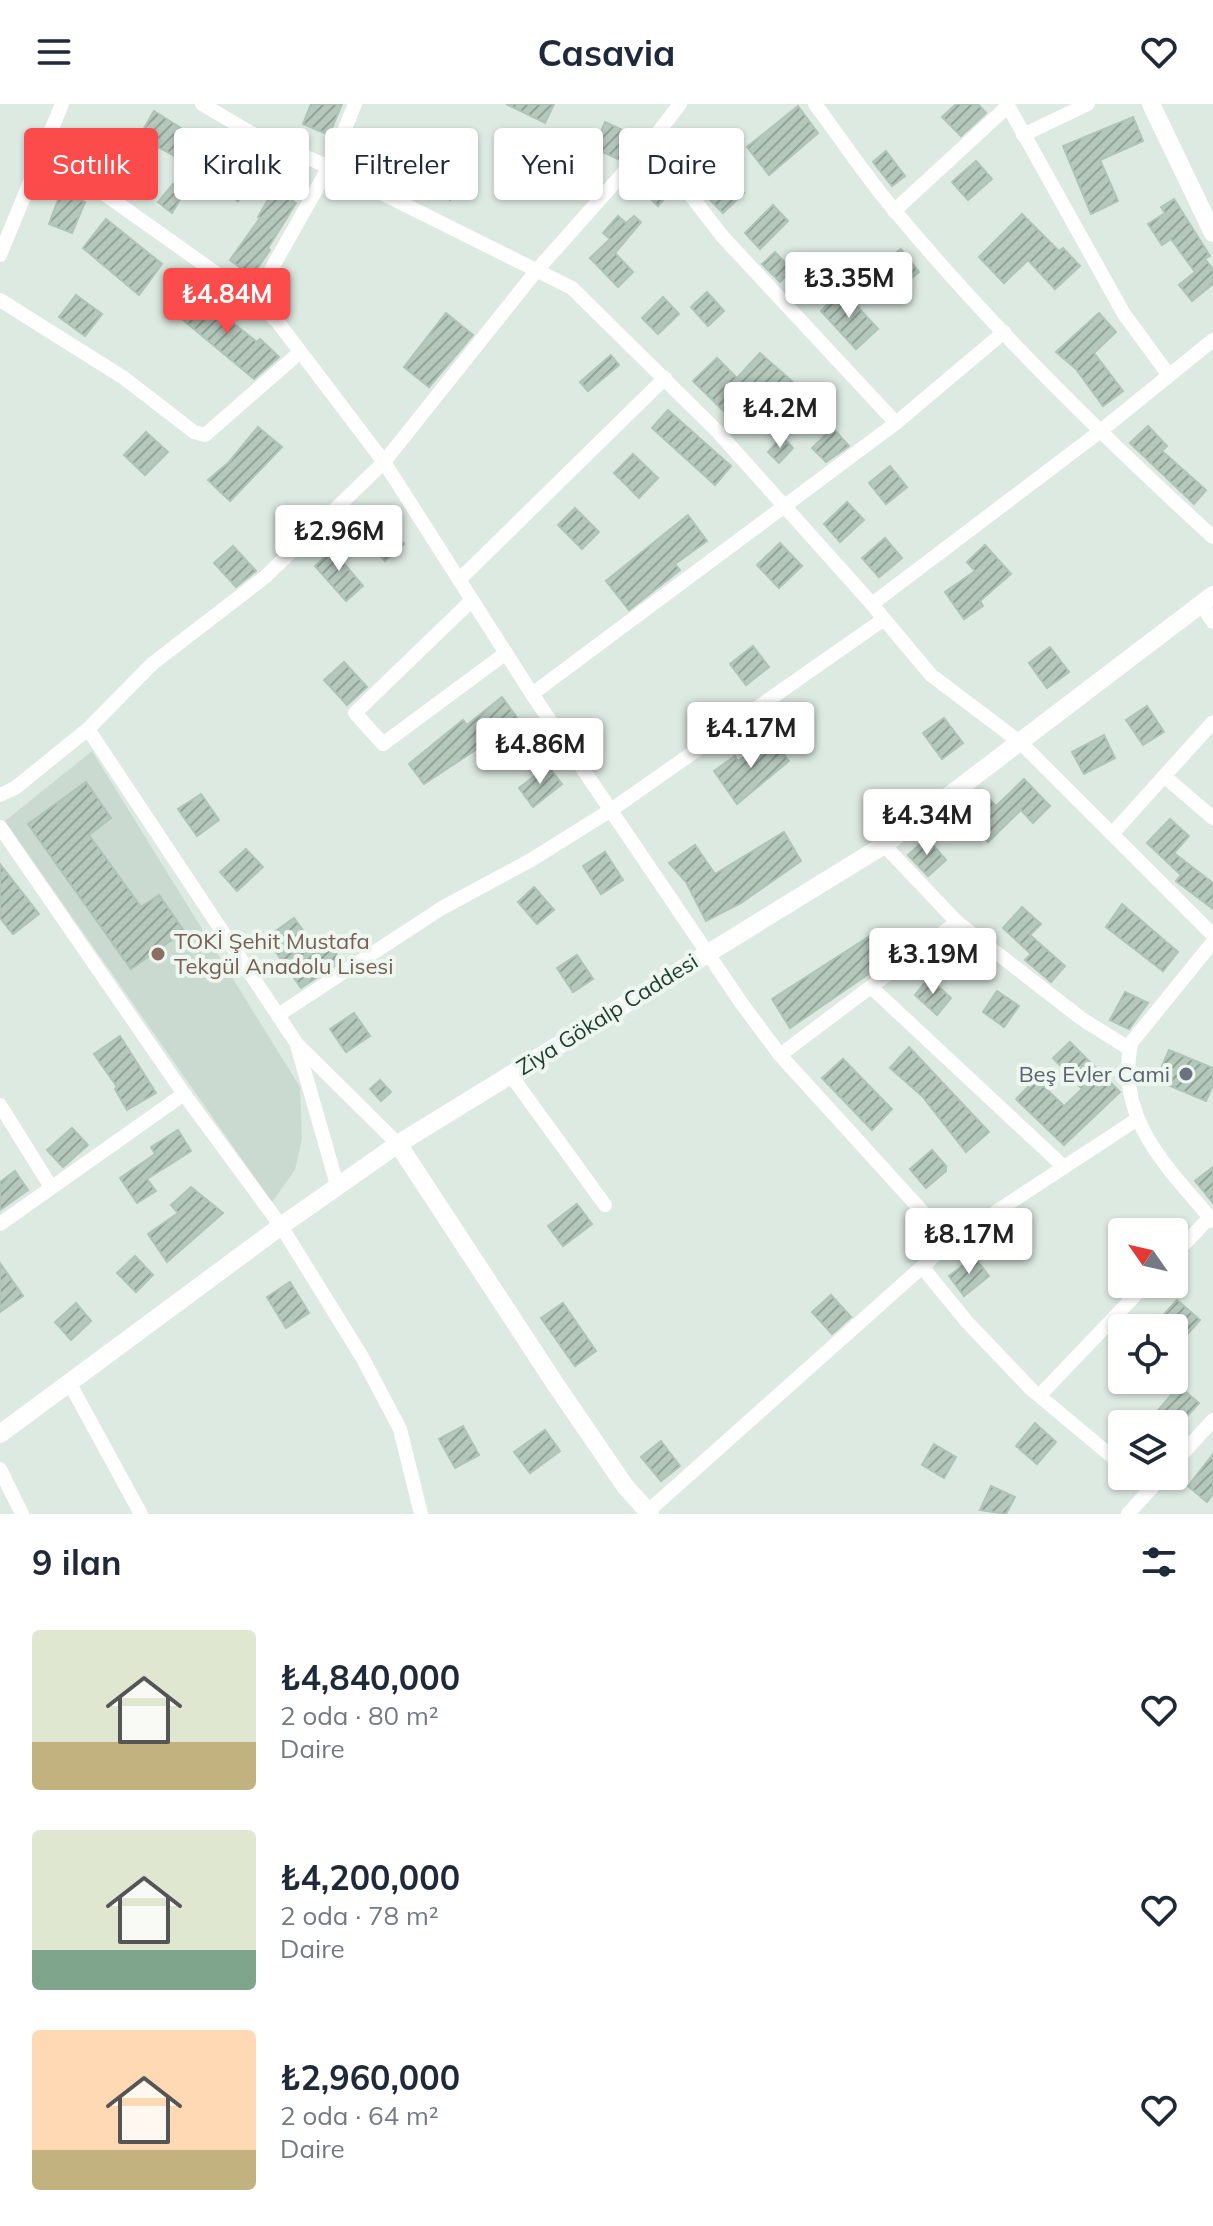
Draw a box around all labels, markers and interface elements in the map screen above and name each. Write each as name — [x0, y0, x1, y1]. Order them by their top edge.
icon: menu — [32, 30, 76, 74]
text: Casavia — [538, 30, 675, 75]
icon: heart — [1137, 30, 1181, 74]
chip: Satılık — [24, 128, 158, 200]
chip: Kiralık — [174, 128, 309, 200]
chip: Filtreler — [325, 128, 478, 200]
chip: Yeni — [494, 128, 603, 200]
chip: Daire — [619, 128, 744, 200]
pin: ₺3.35M — [784, 252, 914, 320]
text: ₺3.35M — [803, 261, 895, 294]
pin: ₺4.84M — [162, 268, 292, 336]
text: ₺4.84M — [181, 277, 273, 310]
pin: ₺4.2M — [724, 382, 836, 450]
text: ₺4.2M — [742, 391, 818, 424]
pin: ₺2.96M — [274, 505, 404, 573]
text: ₺2.96M — [293, 514, 385, 547]
pin: ₺4.17M — [686, 702, 816, 770]
text: ₺4.17M — [705, 711, 797, 744]
pin: ₺4.86M — [475, 718, 605, 786]
text: ₺4.86M — [494, 727, 586, 760]
pin: ₺4.34M — [862, 789, 992, 857]
text: ₺4.34M — [881, 798, 973, 831]
place label: TOKİ Şehit Mustafa Tekgül Anadolu Lisesi — [174, 927, 394, 980]
pin: ₺3.19M — [868, 928, 998, 996]
text: ₺3.19M — [887, 937, 979, 970]
marker: TOKİ Şehit Mustafa Tekgül Anadolu Lisesi — [149, 945, 167, 963]
street label: Ziya Gökalp Caddesi — [511, 947, 703, 1081]
place label: Beş Evler Cami — [1019, 1060, 1170, 1088]
marker: Beş Evler Cami — [1177, 1065, 1195, 1083]
pin: ₺8.17M — [904, 1208, 1034, 1276]
text: ₺8.17M — [923, 1217, 1015, 1250]
north arrow — [1108, 1218, 1188, 1298]
map controls — [1108, 1218, 1188, 1490]
button: locate — [1108, 1314, 1188, 1394]
button: layers — [1108, 1410, 1188, 1490]
icon: filters — [1137, 1540, 1181, 1584]
text: 9 ilan — [32, 1541, 121, 1584]
text: ₺4,840,000 — [280, 1656, 460, 1699]
icon: home — [96, 1662, 192, 1758]
icon: heart — [1137, 1688, 1181, 1732]
text: 2 oda · 80 m² — [280, 1699, 439, 1732]
text: Daire — [280, 1732, 345, 1765]
text: ₺4,200,000 — [280, 1856, 460, 1899]
icon: home — [96, 1862, 192, 1958]
icon: heart — [1137, 1888, 1181, 1932]
text: 2 oda · 78 m² — [280, 1899, 439, 1932]
text: Daire — [280, 1932, 345, 1965]
text: ₺2,960,000 — [280, 2056, 460, 2099]
icon: home — [96, 2062, 192, 2158]
icon: heart — [1137, 2088, 1181, 2132]
text: 2 oda · 64 m² — [280, 2099, 439, 2132]
text: Daire — [280, 2132, 345, 2165]

